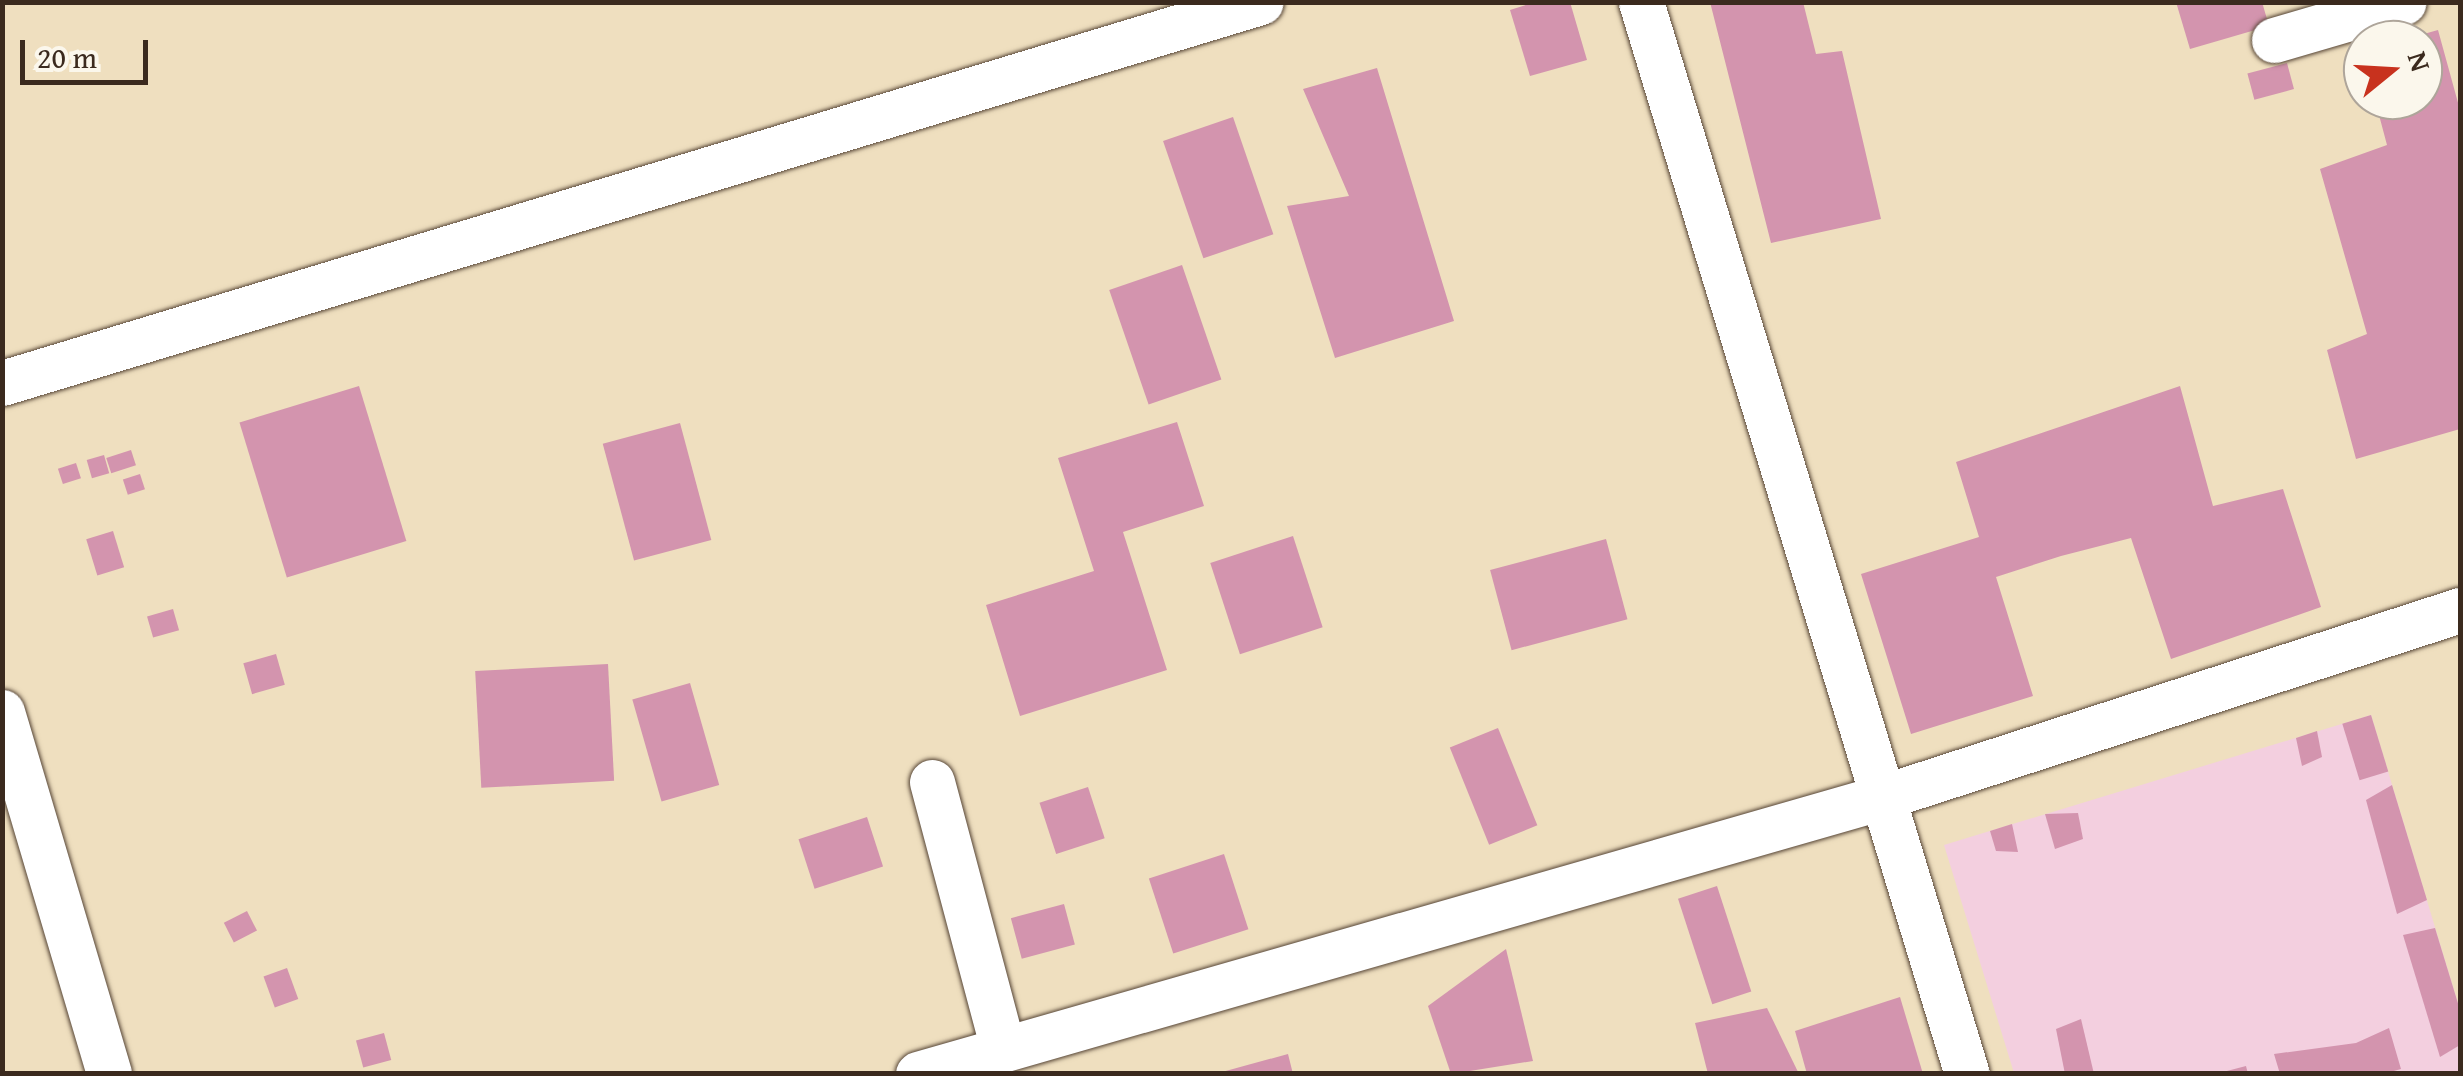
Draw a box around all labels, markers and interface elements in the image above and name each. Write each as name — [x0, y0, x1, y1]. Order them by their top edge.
scale bar — [25, 20, 152, 82]
north arrow — [2343, 20, 2443, 120]
text: 20 m — [37, 35, 97, 79]
text: N — [2398, 46, 2442, 76]

